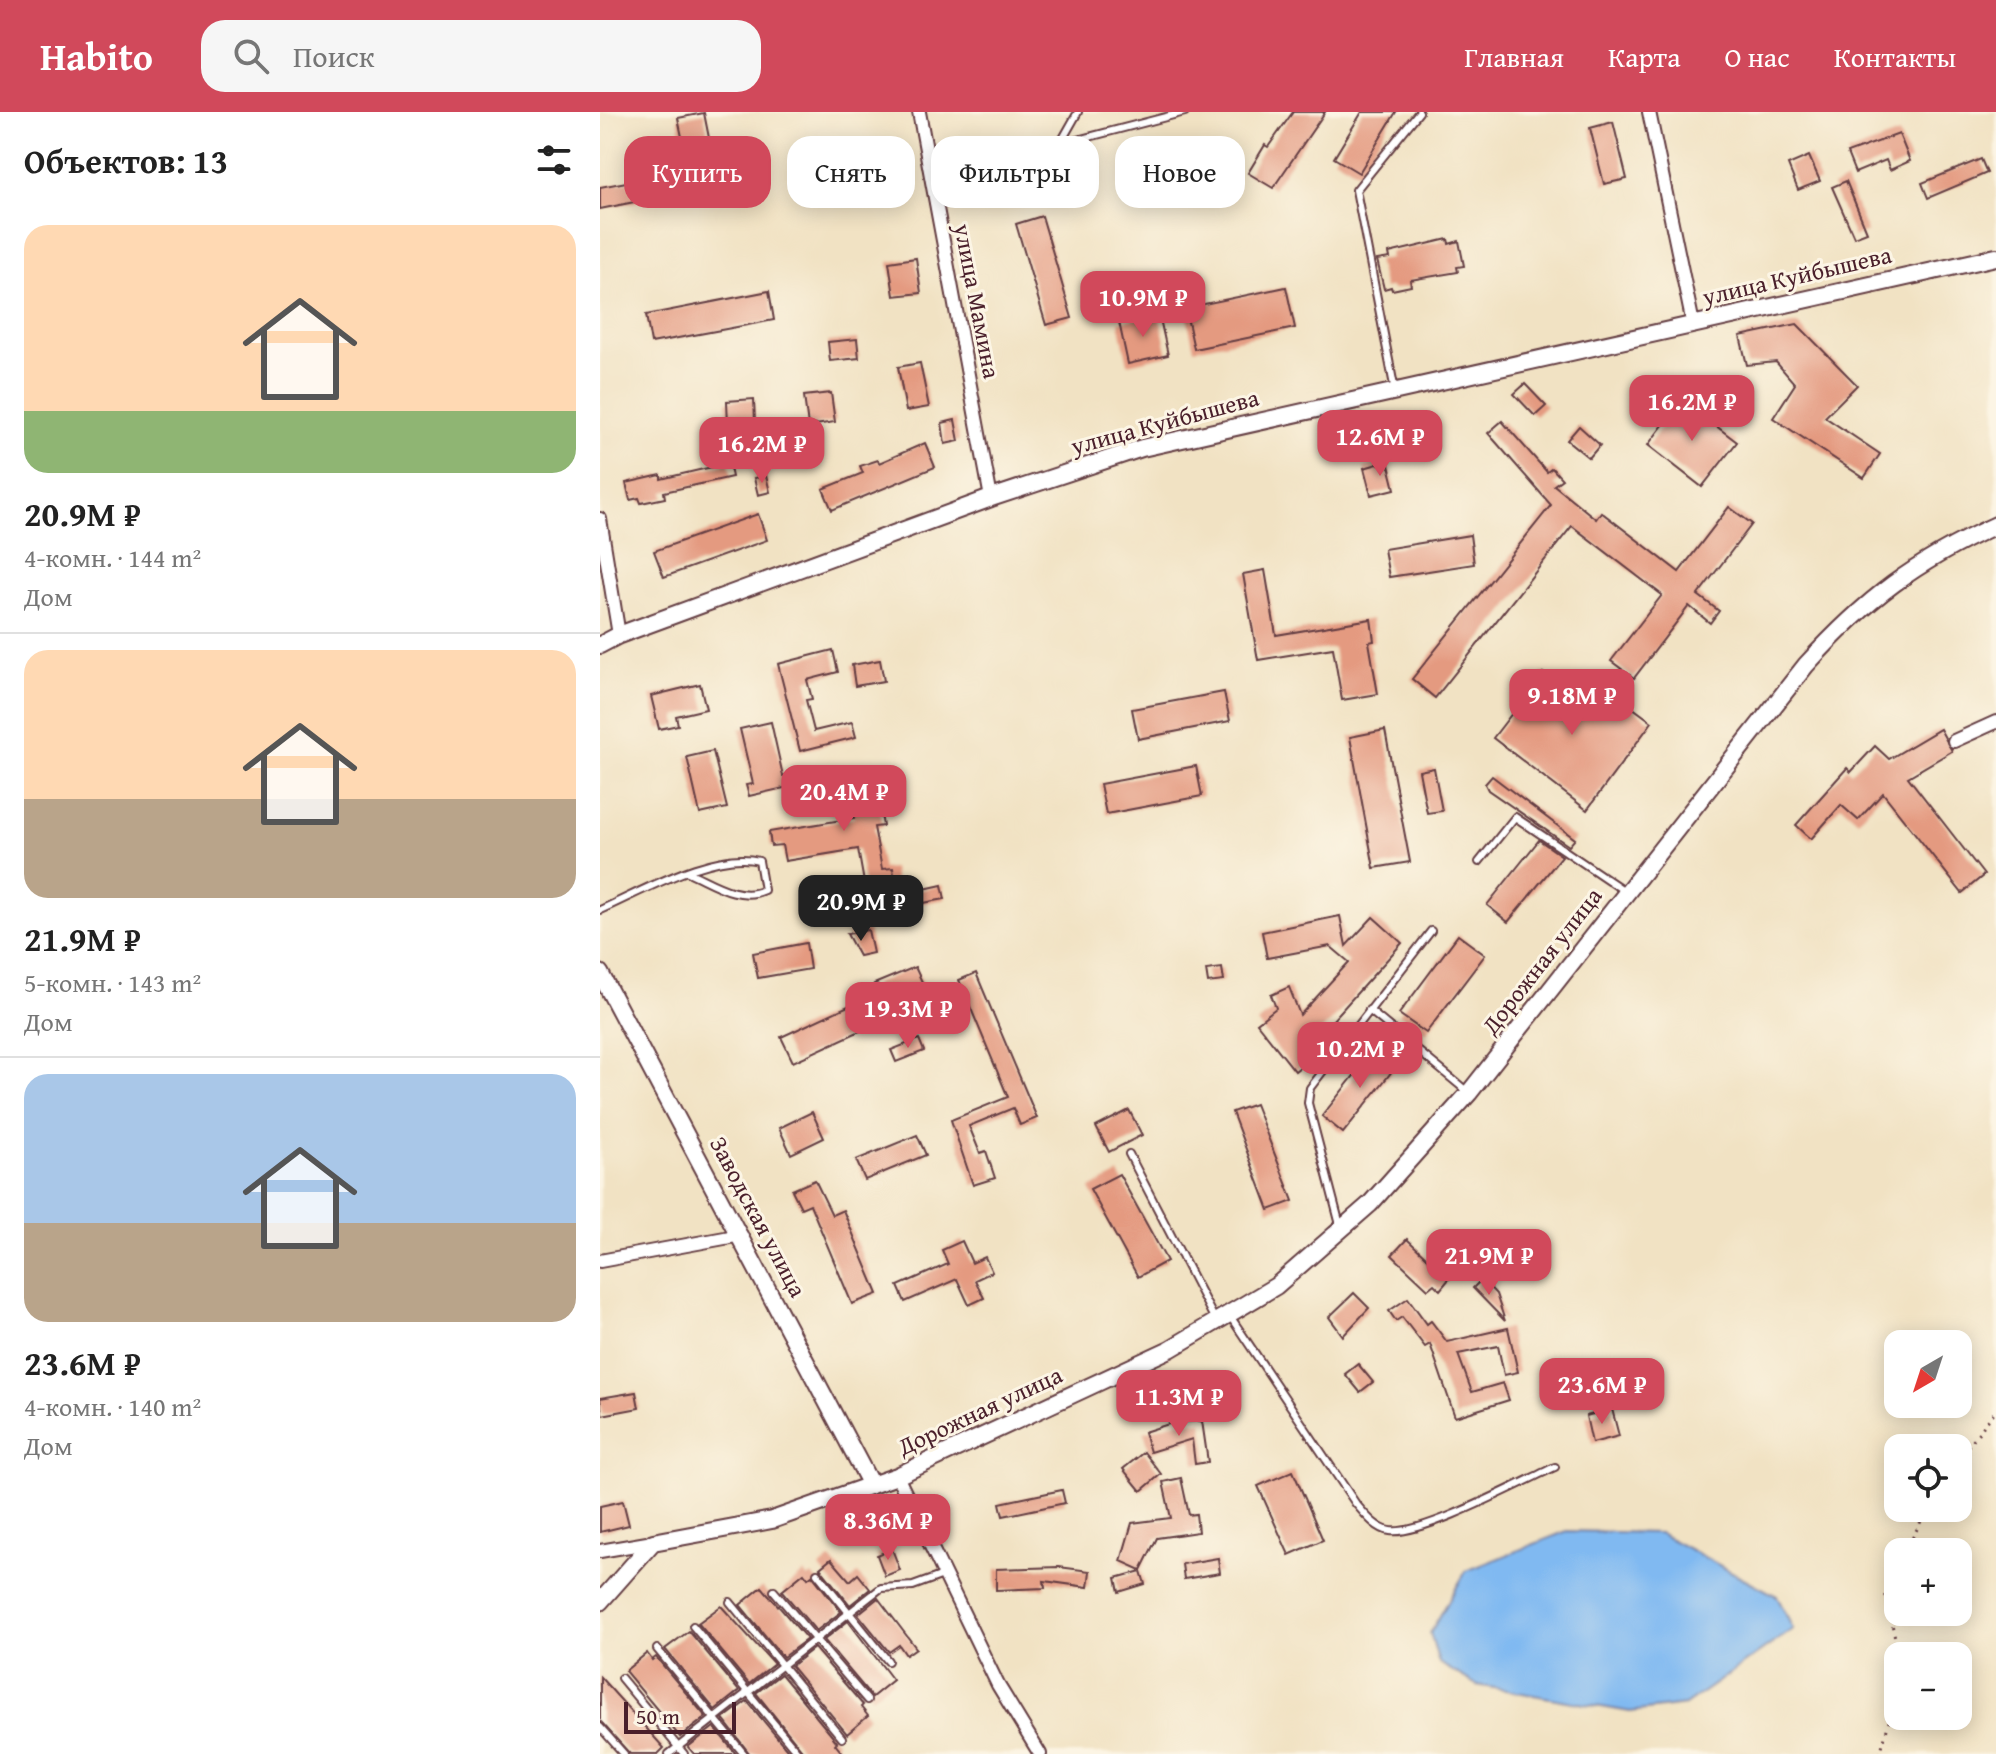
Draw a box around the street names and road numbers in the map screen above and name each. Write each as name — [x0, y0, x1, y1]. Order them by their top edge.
street label: улица Мамина — [945, 219, 1010, 382]
street label: улица Куйбышева — [1698, 237, 1895, 314]
street label: улица Куйбышева — [1066, 379, 1263, 464]
street label: Дорожная улица — [1472, 879, 1611, 1042]
street label: Заводская улица — [701, 1130, 816, 1304]
street label: Дорожная улица — [891, 1357, 1068, 1464]

